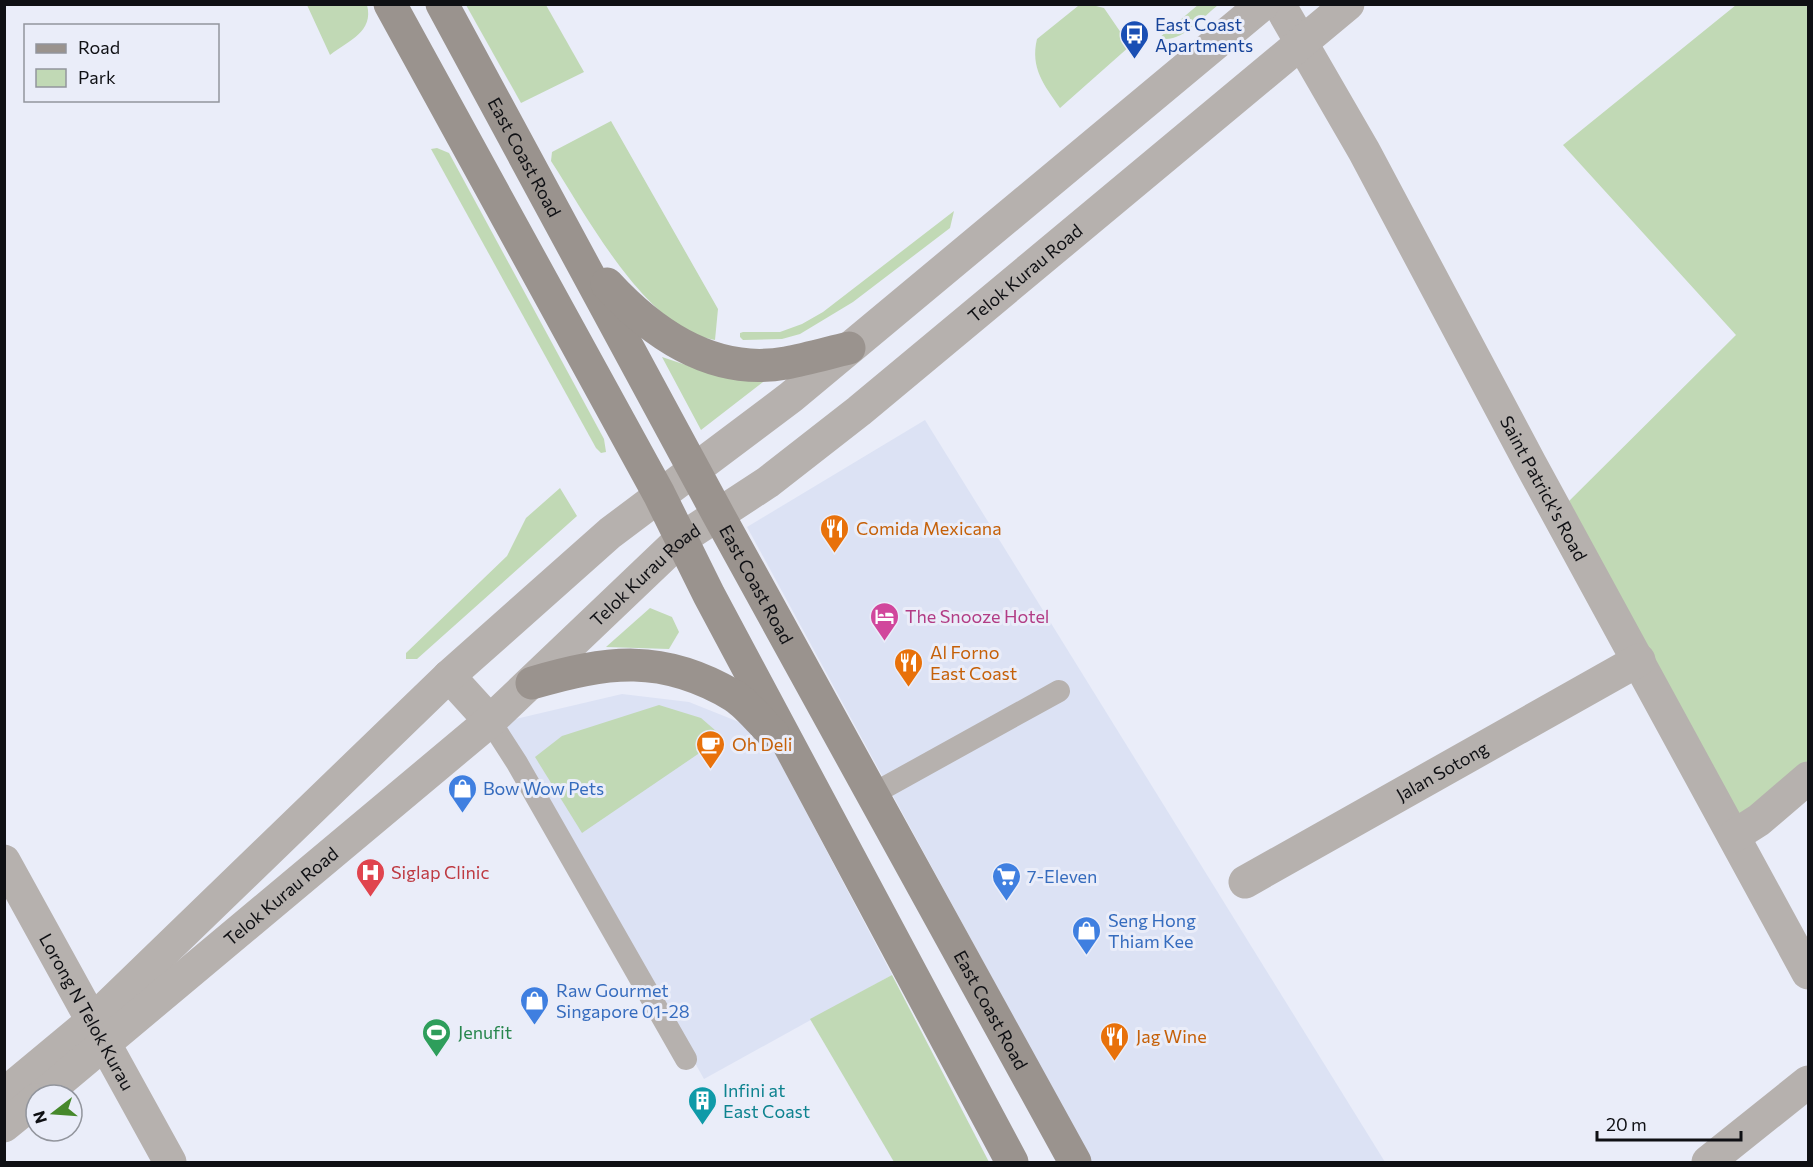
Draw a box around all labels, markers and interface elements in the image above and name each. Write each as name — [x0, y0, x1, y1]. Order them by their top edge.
place label: East Coast Apartments — [1155, 13, 1253, 56]
bus stop icon: East Coast Apartments — [1118, 18, 1150, 60]
legend — [24, 24, 219, 102]
text: Road — [78, 36, 120, 58]
text: Park — [78, 66, 116, 88]
street label: East Coast Road — [484, 93, 566, 221]
street label: Telok Kurau Road — [963, 219, 1087, 327]
street label: Saint Patrick's Road — [1496, 412, 1592, 565]
restaurant icon: Comida Mexicana — [819, 512, 851, 554]
place label: Comida Mexicana — [856, 517, 1002, 539]
street label: Telok Kurau Road — [585, 519, 704, 631]
street label: East Coast Road — [715, 521, 798, 648]
hotel icon: The Snooze Hotel — [868, 600, 900, 642]
place label: The Snooze Hotel — [905, 605, 1049, 627]
place label: Al Forno East Coast — [930, 641, 1017, 684]
restaurant icon: Al Forno East Coast — [893, 646, 925, 688]
cafe icon: Oh Deli — [695, 728, 727, 770]
place label: Oh Deli — [732, 733, 792, 755]
street label: Jalan Sotong — [1392, 736, 1492, 806]
shop icon: Bow Wow Pets — [446, 772, 478, 814]
place label: Bow Wow Pets — [483, 777, 604, 799]
street label: Telok Kurau Road — [219, 842, 342, 950]
hospital icon: Siglap Clinic — [354, 856, 386, 898]
supermarket icon: 7-Eleven — [990, 860, 1022, 902]
place label: Siglap Clinic — [391, 861, 489, 883]
place label: 7-Eleven — [1027, 865, 1097, 887]
place label: Seng Hong Thiam Kee — [1108, 909, 1196, 952]
shop icon: Seng Hong Thiam Kee — [1071, 914, 1103, 956]
street label: Lorong N Telok Kurau — [35, 929, 139, 1094]
street label: East Coast Road — [949, 946, 1033, 1073]
place label: Raw Gourmet Singapore 01-28 — [556, 979, 690, 1022]
shop icon: Raw Gourmet Singapore 01-28 — [519, 984, 551, 1026]
sports icon: Jenufit — [421, 1016, 453, 1058]
restaurant icon: Jag Wine — [1099, 1020, 1131, 1062]
place label: Jenufit — [458, 1021, 512, 1043]
place label: Jag Wine — [1136, 1025, 1207, 1047]
place label: Infini at East Coast — [723, 1079, 810, 1122]
north arrow — [24, 1083, 84, 1143]
building icon: Infini at East Coast — [686, 1084, 718, 1126]
scale bar — [1597, 1104, 1741, 1142]
text: N — [28, 1109, 50, 1126]
text: 20 m — [1606, 1113, 1647, 1135]

